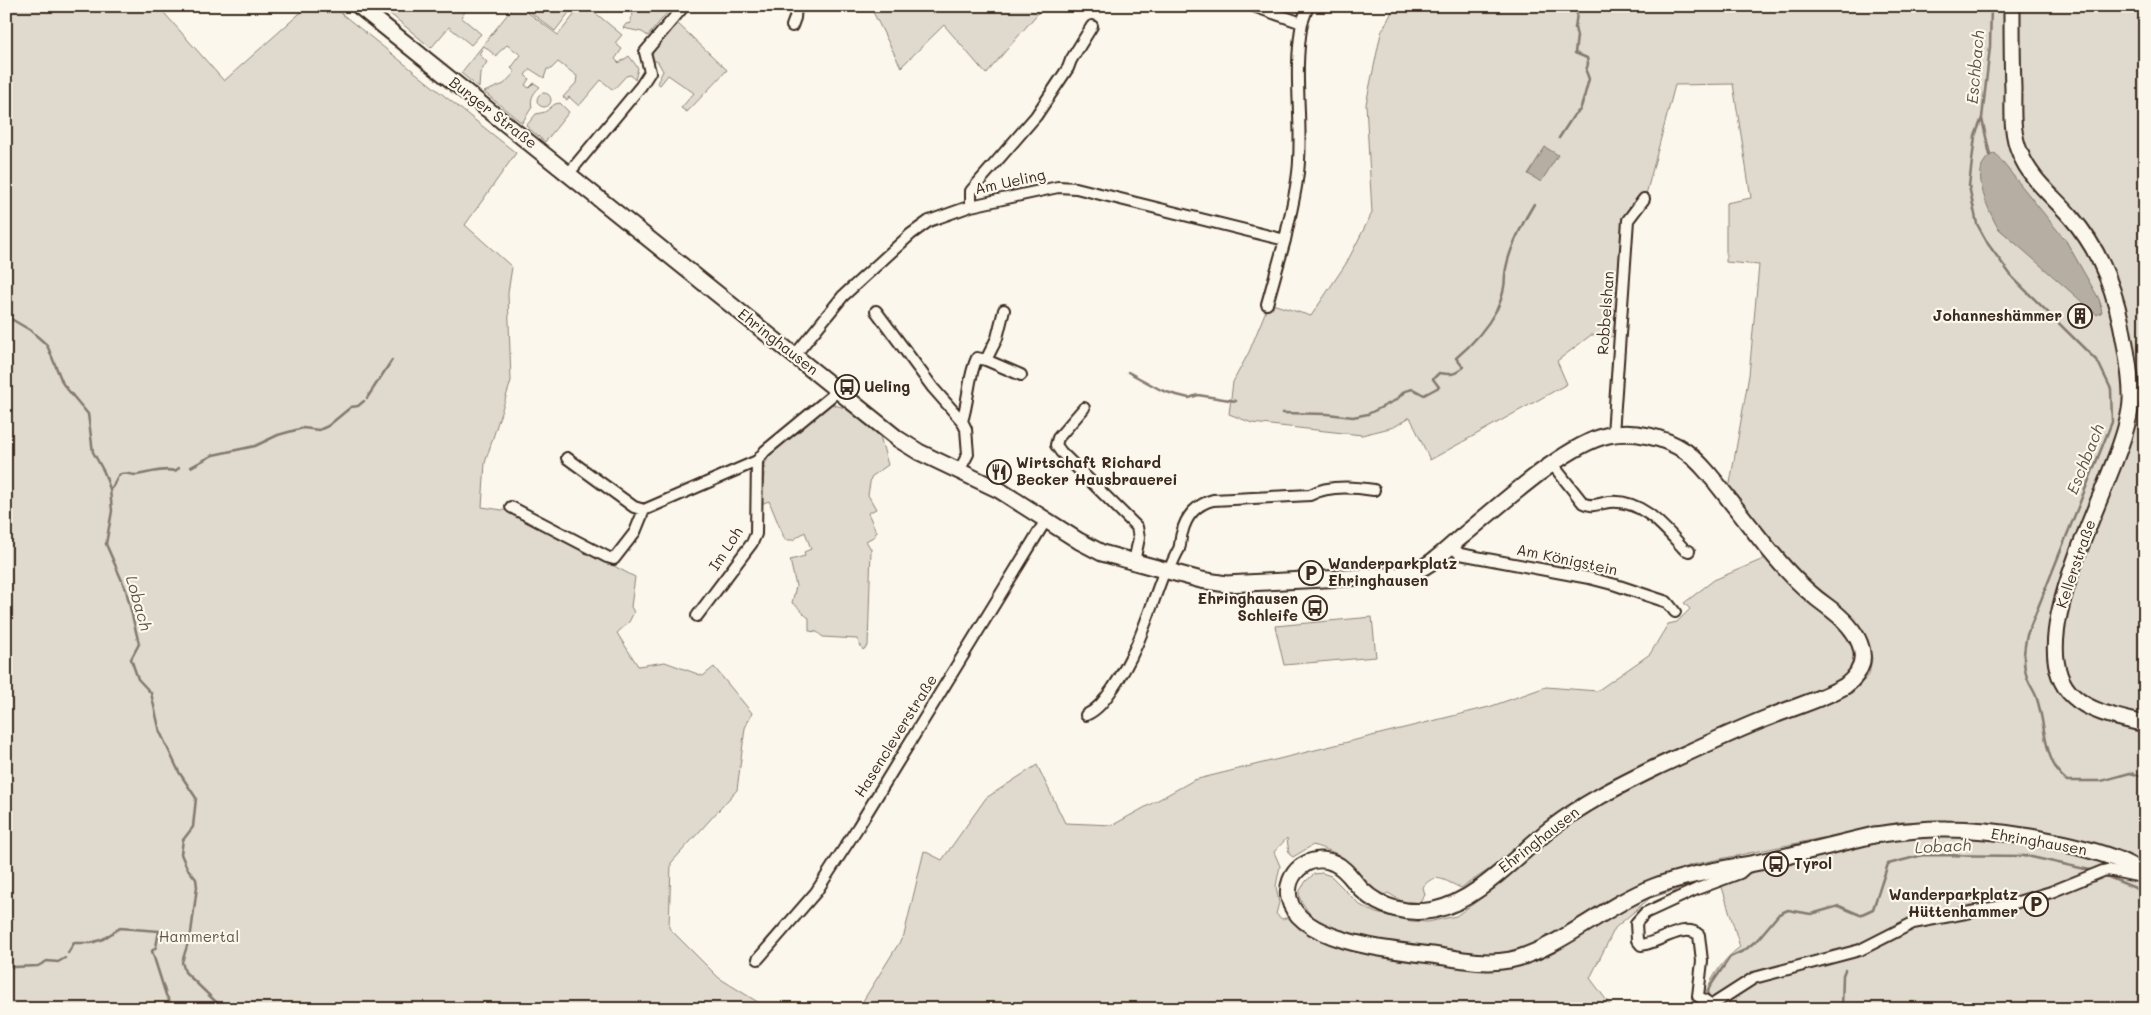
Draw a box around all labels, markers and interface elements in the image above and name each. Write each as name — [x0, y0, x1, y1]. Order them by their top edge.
water label: Eschbach — [1961, 29, 1988, 105]
street label: Burger Straße — [446, 72, 542, 153]
street label: Am Ueling — [973, 164, 1047, 198]
street label: Robbelshan — [1592, 270, 1618, 356]
street label: Ehringhausen — [734, 303, 823, 379]
building icon: Johanneshämmer — [2067, 303, 2093, 329]
place label: Johanneshämmer — [1933, 305, 2062, 325]
bus stop icon: Ueling — [834, 374, 860, 400]
place label: Ueling — [864, 376, 910, 396]
water label: Eschbach — [2061, 421, 2108, 497]
place label: Wirtschaft Richard Becker Hausbrauerei — [1016, 452, 1178, 489]
restaurant icon: Wirtschaft Richard Becker Hausbrauerei — [986, 459, 1012, 485]
street label: Kellerstraße — [2051, 517, 2100, 611]
street label: Im Loh — [704, 523, 747, 574]
street label: Am Königstein — [1515, 539, 1620, 579]
place label: Wanderparkplatz Ehringhausen — [1328, 553, 1458, 590]
parking icon: Wanderparkplatz Ehringhausen — [1298, 560, 1324, 586]
water label: Lobach — [122, 573, 157, 633]
place label: Ehringhausen Schleife — [1198, 588, 1298, 625]
bus stop icon: Ehringhausen Schleife — [1302, 595, 1328, 621]
street label: Hasencleverstraße — [849, 670, 941, 801]
street label: Ehringhausen — [1494, 801, 1583, 877]
street label: Ehringhausen — [1990, 823, 2089, 859]
water label: Lobach — [1914, 834, 1972, 857]
bus stop icon: Tyrol — [1763, 851, 1789, 877]
place label: Tyrol — [1794, 853, 1832, 873]
place label: Wanderparkplatz Hüttenhammer — [1889, 884, 2019, 921]
parking icon: Wanderparkplatz Hüttenhammer — [2023, 891, 2049, 917]
park label: Hammertal — [159, 926, 239, 946]

